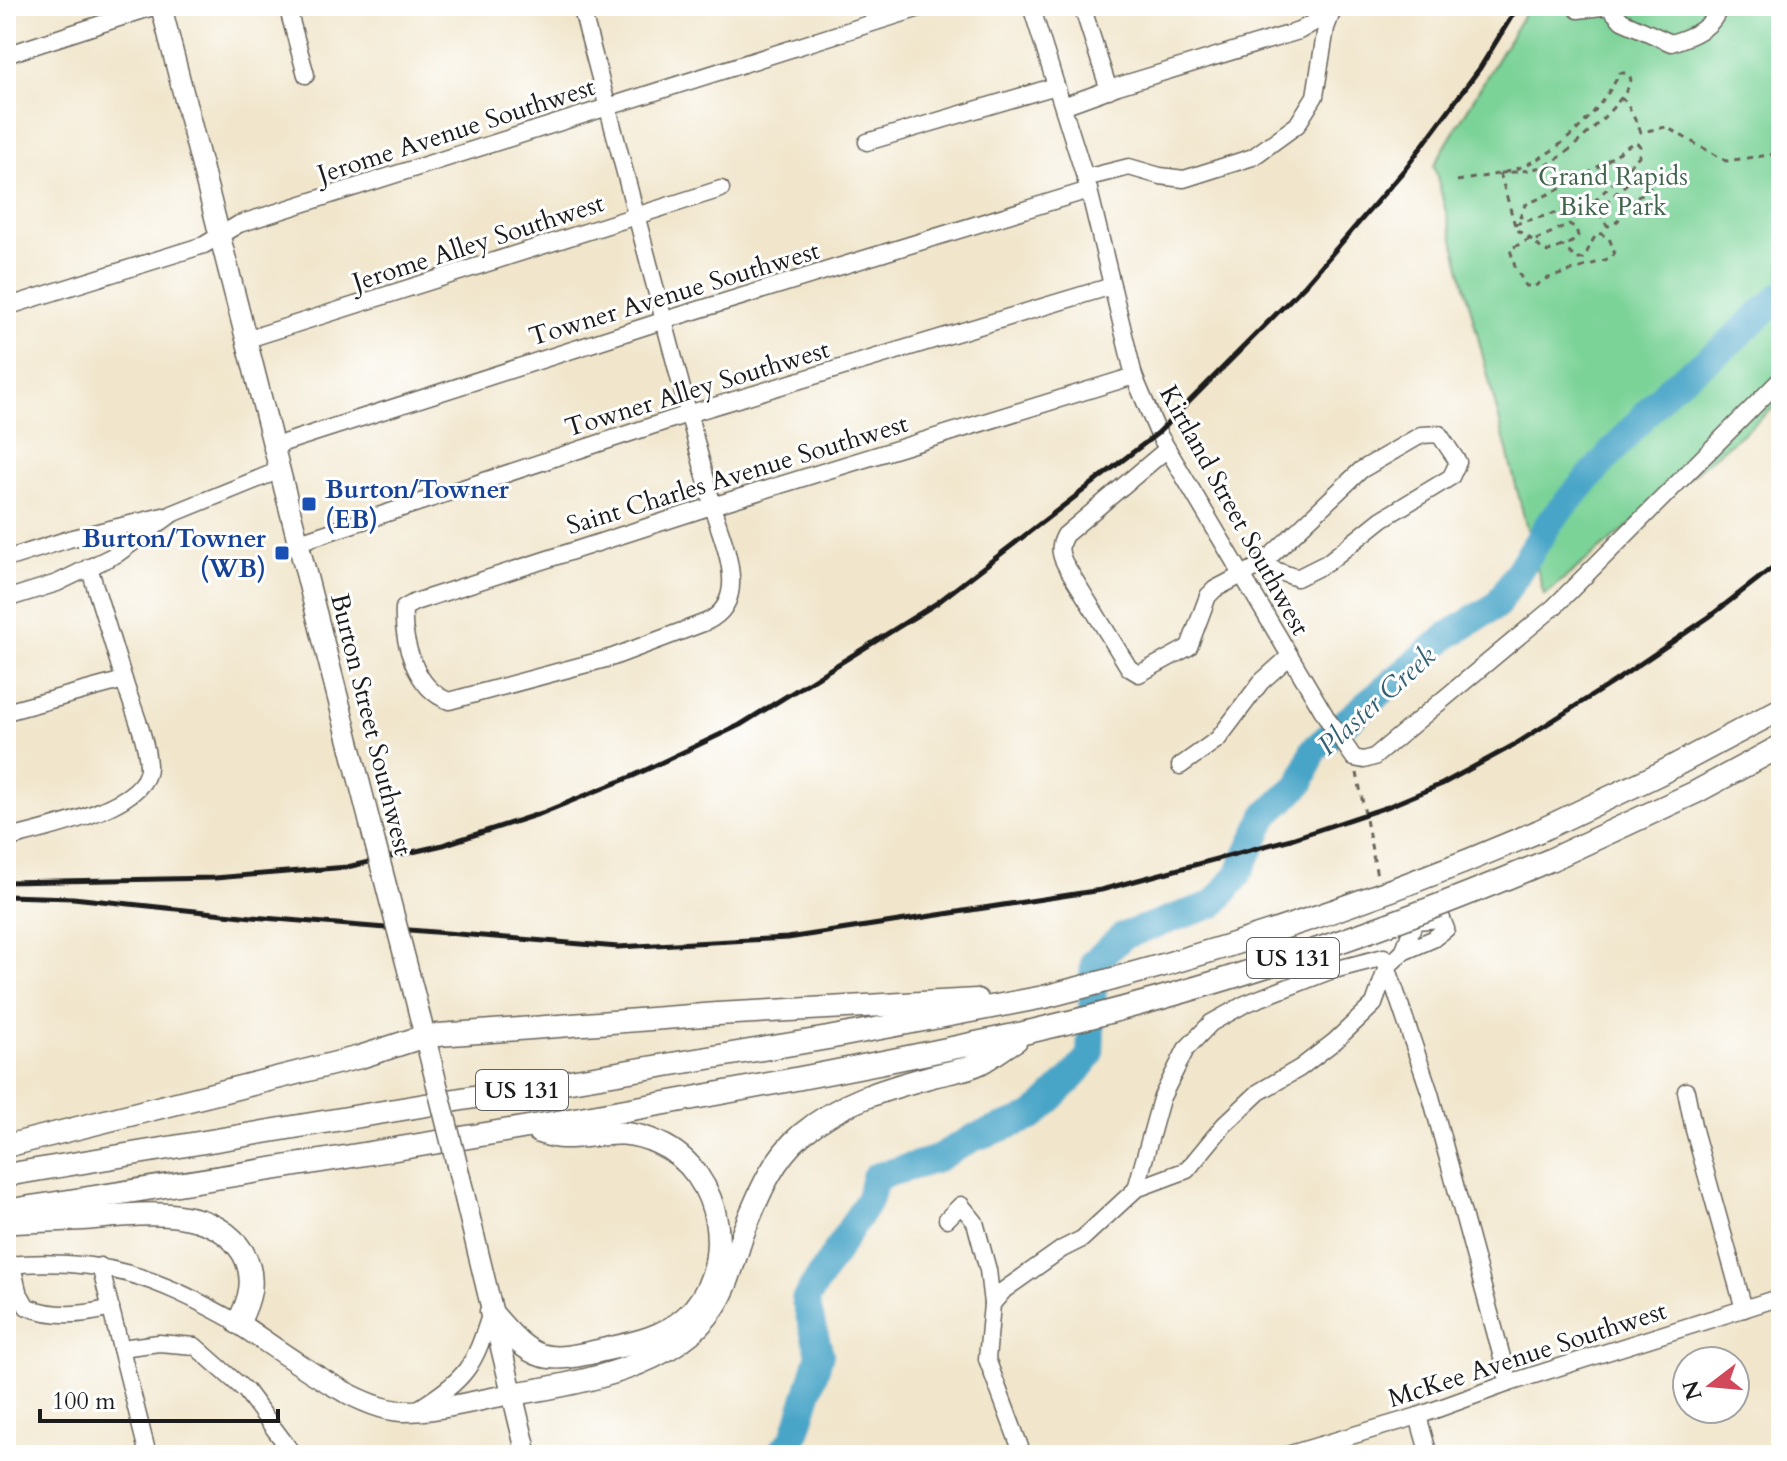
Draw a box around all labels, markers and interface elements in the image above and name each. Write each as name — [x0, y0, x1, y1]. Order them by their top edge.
street label: Jerome Avenue Southwest — [309, 69, 599, 193]
park label: Grand Rapids Bike Park — [1538, 159, 1688, 224]
street label: Jerome Alley Southwest — [344, 185, 608, 301]
street label: Towner Avenue Southwest — [525, 233, 824, 354]
street label: Towner Alley Southwest — [561, 332, 834, 445]
street label: Kirtland Street Southwest — [1151, 379, 1318, 641]
street label: Saint Charles Avenue Southwest — [562, 406, 912, 543]
place label: Burton/Towner (EB) — [325, 472, 510, 537]
marker: Burton/Towner (EB) — [300, 495, 318, 513]
place label: Burton/Towner (WB) — [82, 521, 267, 586]
marker: Burton/Towner (WB) — [273, 544, 291, 562]
street label: Burton Street Southwest — [322, 590, 421, 859]
water label: Plaster Creek — [1309, 637, 1444, 764]
road number: US 131 — [1247, 938, 1339, 978]
road number: US 131 — [476, 1070, 568, 1110]
street label: McKee Avenue Southwest — [1383, 1293, 1671, 1416]
north arrow — [1671, 1345, 1751, 1425]
scale bar — [40, 1373, 278, 1423]
text: N — [1676, 1377, 1710, 1404]
text: 100 m — [52, 1385, 116, 1418]

